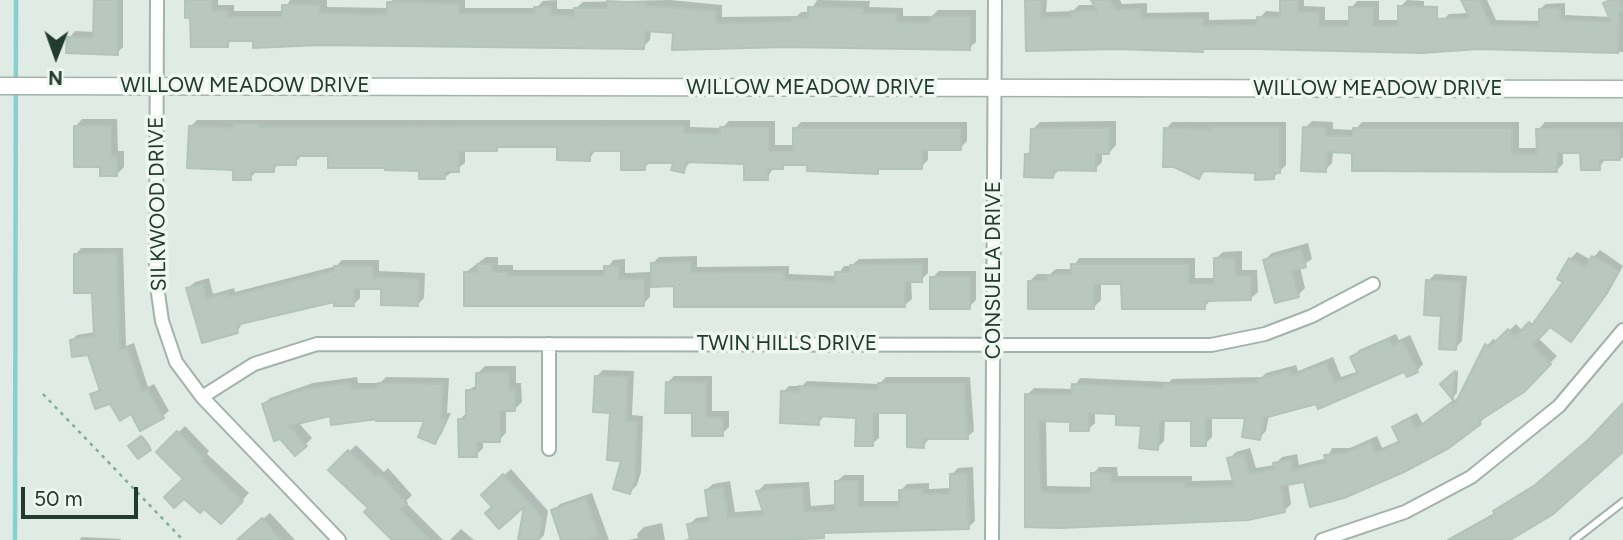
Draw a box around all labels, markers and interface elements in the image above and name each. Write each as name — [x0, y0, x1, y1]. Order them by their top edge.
north arrow — [21, 21, 91, 91]
text: N — [48, 66, 63, 89]
street label: WILLOW MEADOW DRIVE — [120, 73, 370, 99]
street label: WILLOW MEADOW DRIVE — [686, 75, 936, 101]
street label: WILLOW MEADOW DRIVE — [1253, 76, 1503, 102]
street label: SILKWOOD DRIVE — [144, 116, 172, 292]
street label: CONSUELA DRIVE — [981, 181, 1007, 359]
street label: TWIN HILLS DRIVE — [697, 331, 877, 357]
scale bar — [24, 474, 142, 518]
text: 50 m — [34, 486, 83, 511]

